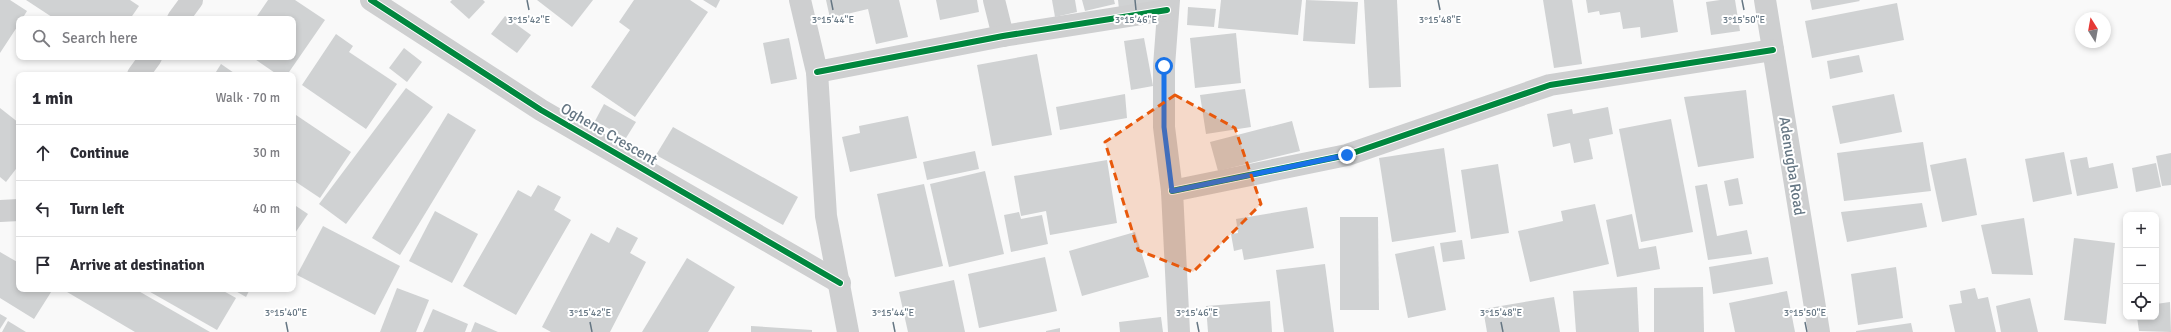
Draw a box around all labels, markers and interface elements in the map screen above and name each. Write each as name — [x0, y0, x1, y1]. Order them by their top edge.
north arrow — [2075, 12, 2111, 48]
text: 3°15'42"E — [508, 14, 550, 26]
text: 3°15'44"E — [812, 14, 854, 26]
text: 3°15'46"E — [1115, 14, 1157, 26]
text: 3°15'48"E — [1419, 14, 1461, 26]
text: 3°15'50"E — [1723, 14, 1765, 26]
search box — [16, 16, 296, 60]
icon: search — [30, 27, 52, 49]
text: Search here — [62, 29, 138, 47]
route start — [1155, 57, 1173, 75]
text: 1 min — [32, 88, 73, 109]
text: Walk · 70 m — [216, 90, 280, 106]
street label: Oghene Crescent — [557, 99, 661, 169]
street label: Adenugba Road — [1775, 115, 1809, 217]
icon: ahead — [32, 142, 54, 164]
text: Continue — [70, 144, 129, 162]
text: 30 m — [253, 145, 280, 161]
route end — [1338, 146, 1356, 164]
icon: left — [32, 198, 54, 220]
text: Turn left — [70, 200, 124, 218]
text: 40 m — [253, 201, 280, 217]
map controls — [2123, 212, 2159, 320]
button: + — [2123, 212, 2159, 248]
button: − — [2123, 248, 2159, 284]
icon: arrive — [32, 254, 54, 276]
text: Arrive at destination — [70, 256, 205, 274]
button: locate — [2123, 284, 2159, 320]
text: 3°15'40"E — [265, 307, 307, 319]
text: 3°15'42"E — [569, 307, 611, 319]
text: 3°15'44"E — [872, 307, 914, 319]
text: 3°15'46"E — [1176, 307, 1218, 319]
text: 3°15'48"E — [1480, 307, 1522, 319]
text: 3°15'50"E — [1784, 307, 1826, 319]

